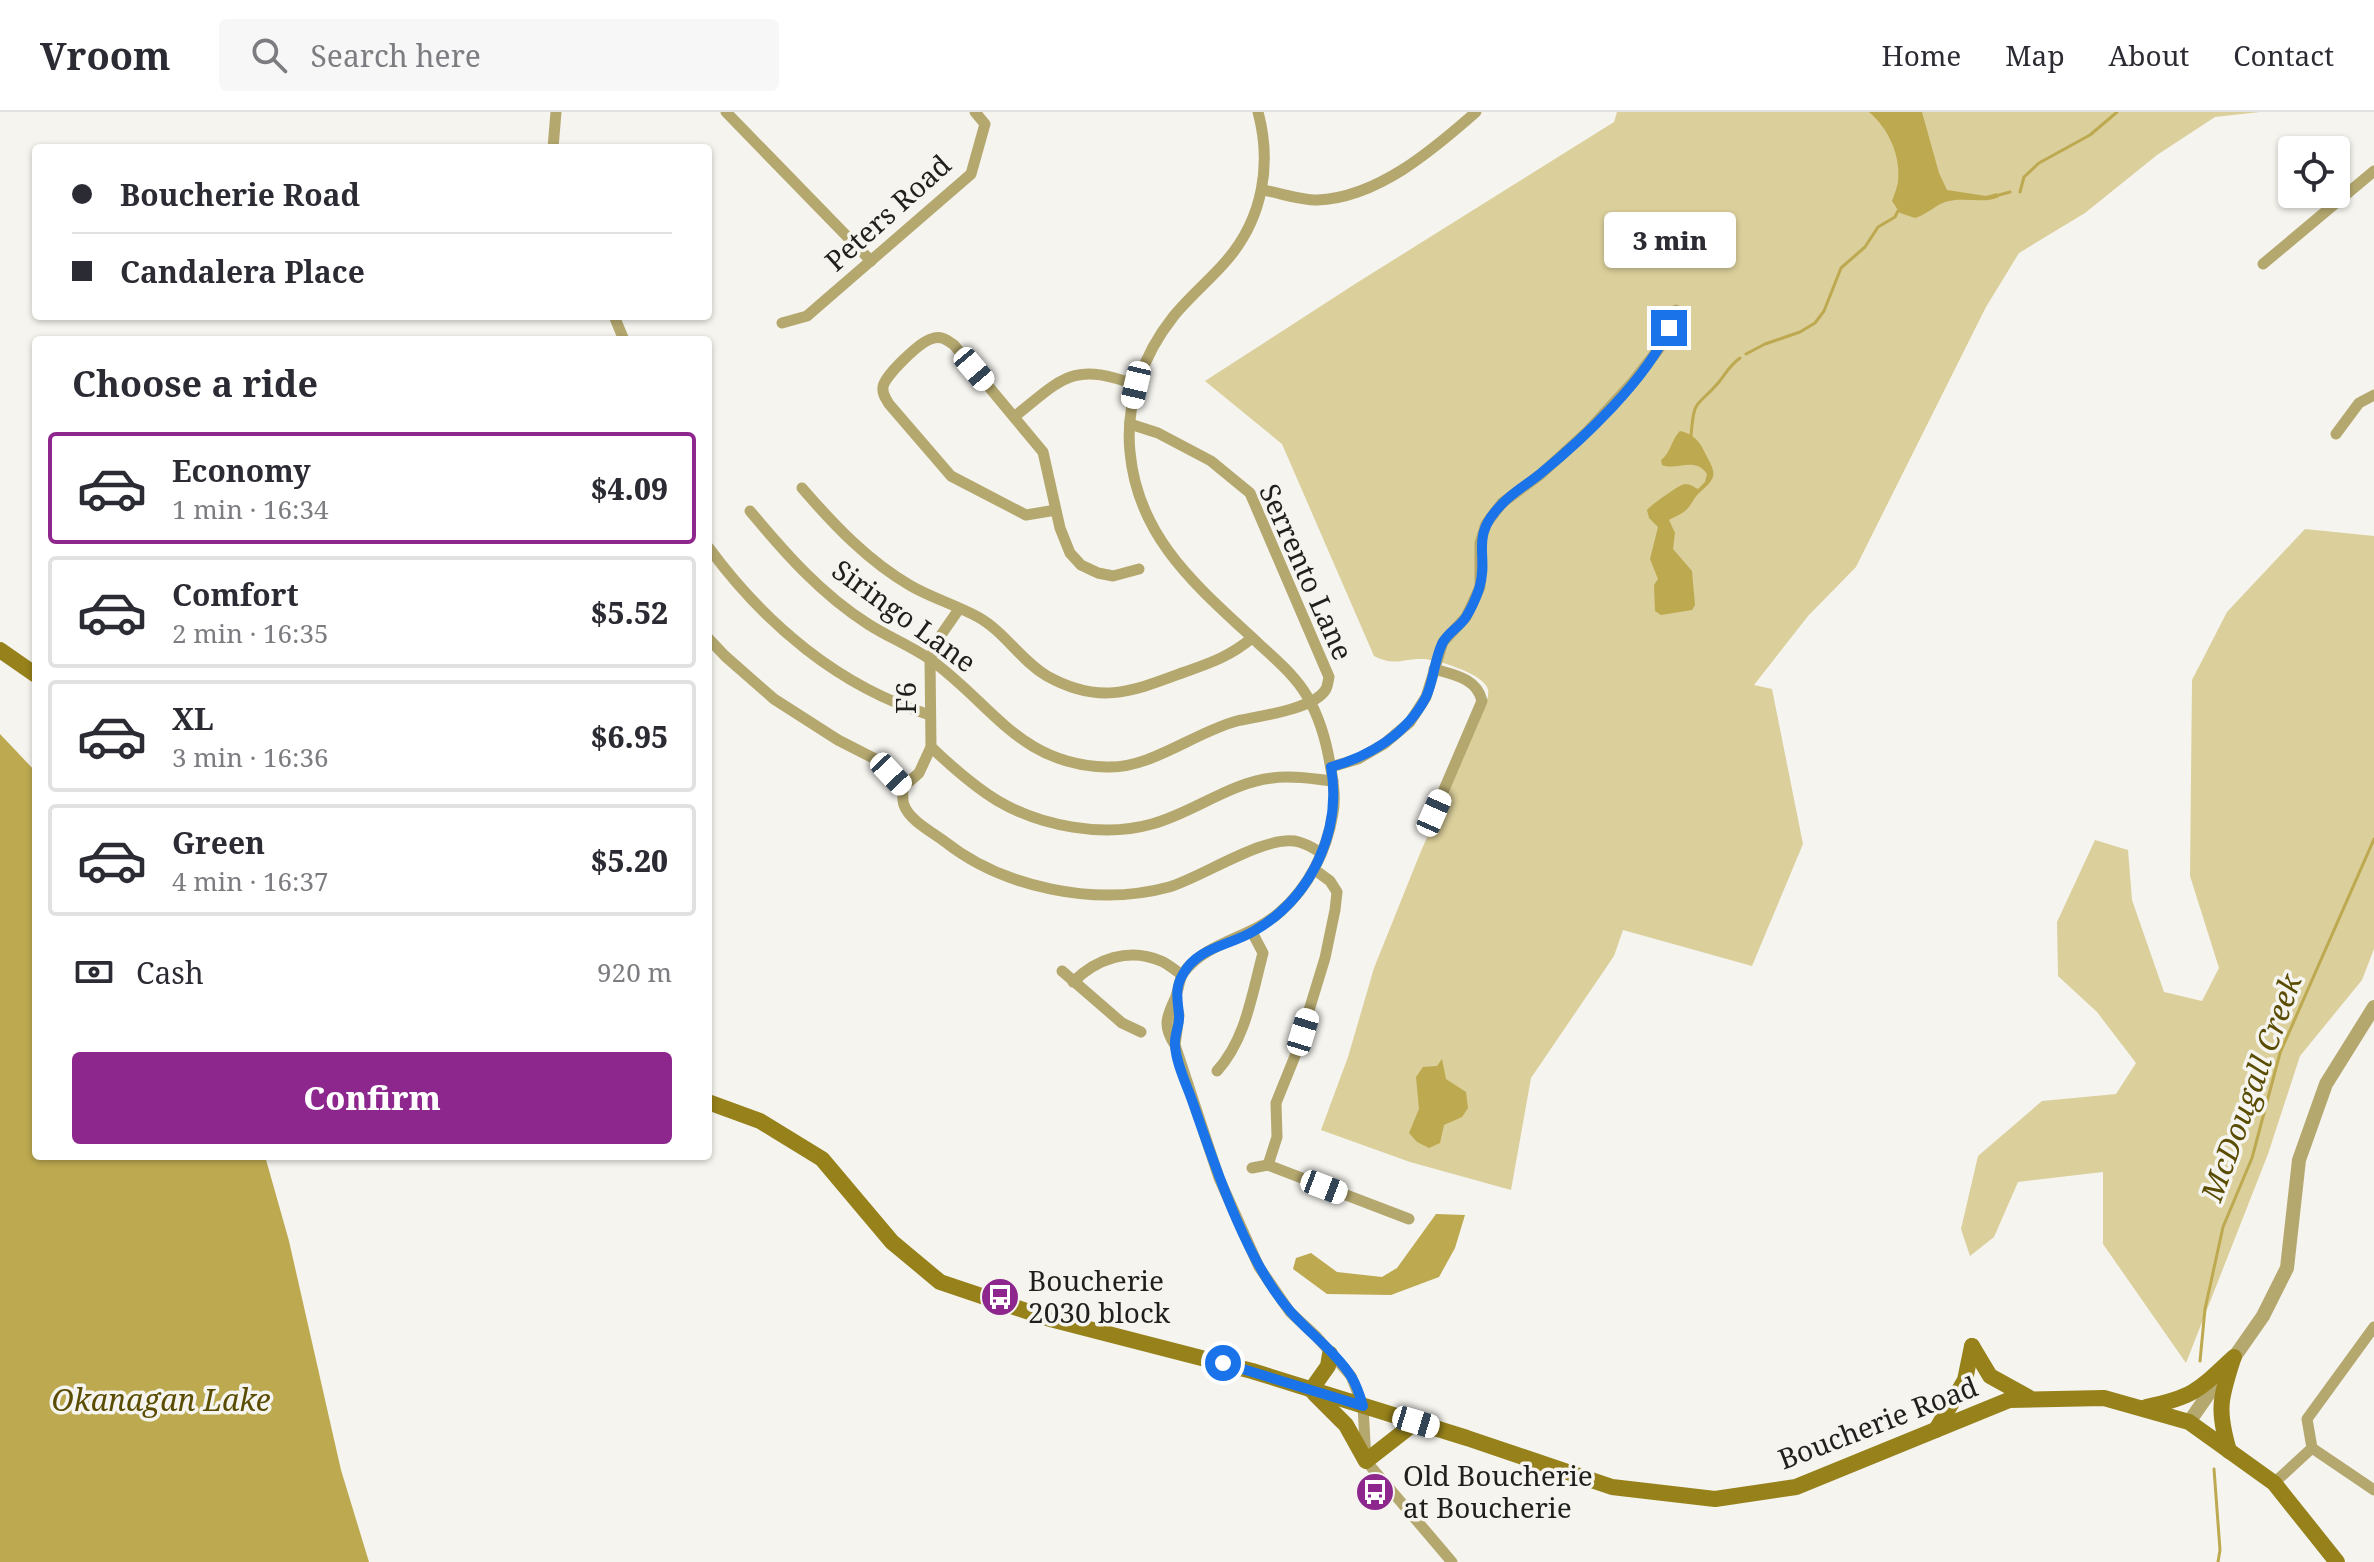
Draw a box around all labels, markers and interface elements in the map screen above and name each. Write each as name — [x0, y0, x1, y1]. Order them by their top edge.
search box — [219, 19, 779, 91]
text: Vroom — [40, 29, 171, 81]
icon: search — [247, 33, 291, 77]
text: Search here — [311, 35, 481, 76]
text: Home — [1882, 36, 1961, 74]
text: Map — [2005, 36, 2065, 74]
text: About — [2109, 36, 2189, 74]
text: Contact — [2233, 36, 2334, 74]
map controls — [2278, 136, 2350, 208]
button: locate — [2278, 136, 2350, 208]
street label: Peters Road — [816, 146, 958, 279]
text: Boucherie Road — [120, 174, 360, 215]
callout: 3 min — [1603, 212, 1735, 268]
text: 3 min — [1633, 222, 1707, 258]
text: Candalera Place — [120, 251, 365, 292]
route end — [1651, 310, 1687, 346]
car — [949, 343, 999, 395]
text: Choose a ride — [72, 359, 318, 408]
car — [1119, 359, 1153, 411]
text: Economy — [172, 450, 311, 491]
icon: car — [76, 452, 148, 524]
text: $4.09 — [591, 468, 668, 509]
street label: Serrento Lane — [1251, 477, 1363, 666]
text: 1 min · 16:34 — [172, 491, 329, 527]
street label: Siringo Lane — [825, 550, 984, 680]
text: Comfort — [172, 574, 299, 615]
icon: car — [76, 576, 148, 648]
text: $5.52 — [591, 592, 668, 633]
text: 2 min · 16:35 — [172, 615, 329, 651]
street label: F6 — [886, 682, 924, 714]
text: XL — [172, 698, 214, 739]
icon: car — [76, 700, 148, 772]
text: $6.95 — [591, 716, 668, 757]
text: 3 min · 16:36 — [172, 739, 329, 775]
car — [866, 748, 916, 800]
car — [1413, 786, 1455, 840]
text: Green — [172, 822, 265, 863]
icon: car — [76, 824, 148, 896]
text: $5.20 — [591, 840, 668, 881]
text: 4 min · 16:37 — [172, 863, 329, 899]
icon: cash — [72, 950, 116, 994]
text: Cash — [136, 952, 204, 993]
text: 920 m — [597, 954, 672, 990]
water label: McDougall Creek — [2190, 967, 2311, 1208]
car — [1285, 1006, 1321, 1058]
button: Confirm — [72, 1052, 672, 1144]
car — [1297, 1167, 1351, 1207]
place label: Boucherie 2030 block — [1028, 1261, 1171, 1331]
bus stop icon: Boucherie 2030 block — [979, 1276, 1021, 1318]
route start — [1205, 1345, 1241, 1381]
street label: Boucherie Road — [1772, 1367, 1983, 1478]
water label: Okanagan Lake — [51, 1379, 271, 1420]
car — [1390, 1404, 1442, 1440]
place label: Old Boucherie at Boucherie — [1403, 1456, 1593, 1526]
bus stop icon: Old Boucherie at Boucherie — [1354, 1471, 1396, 1513]

